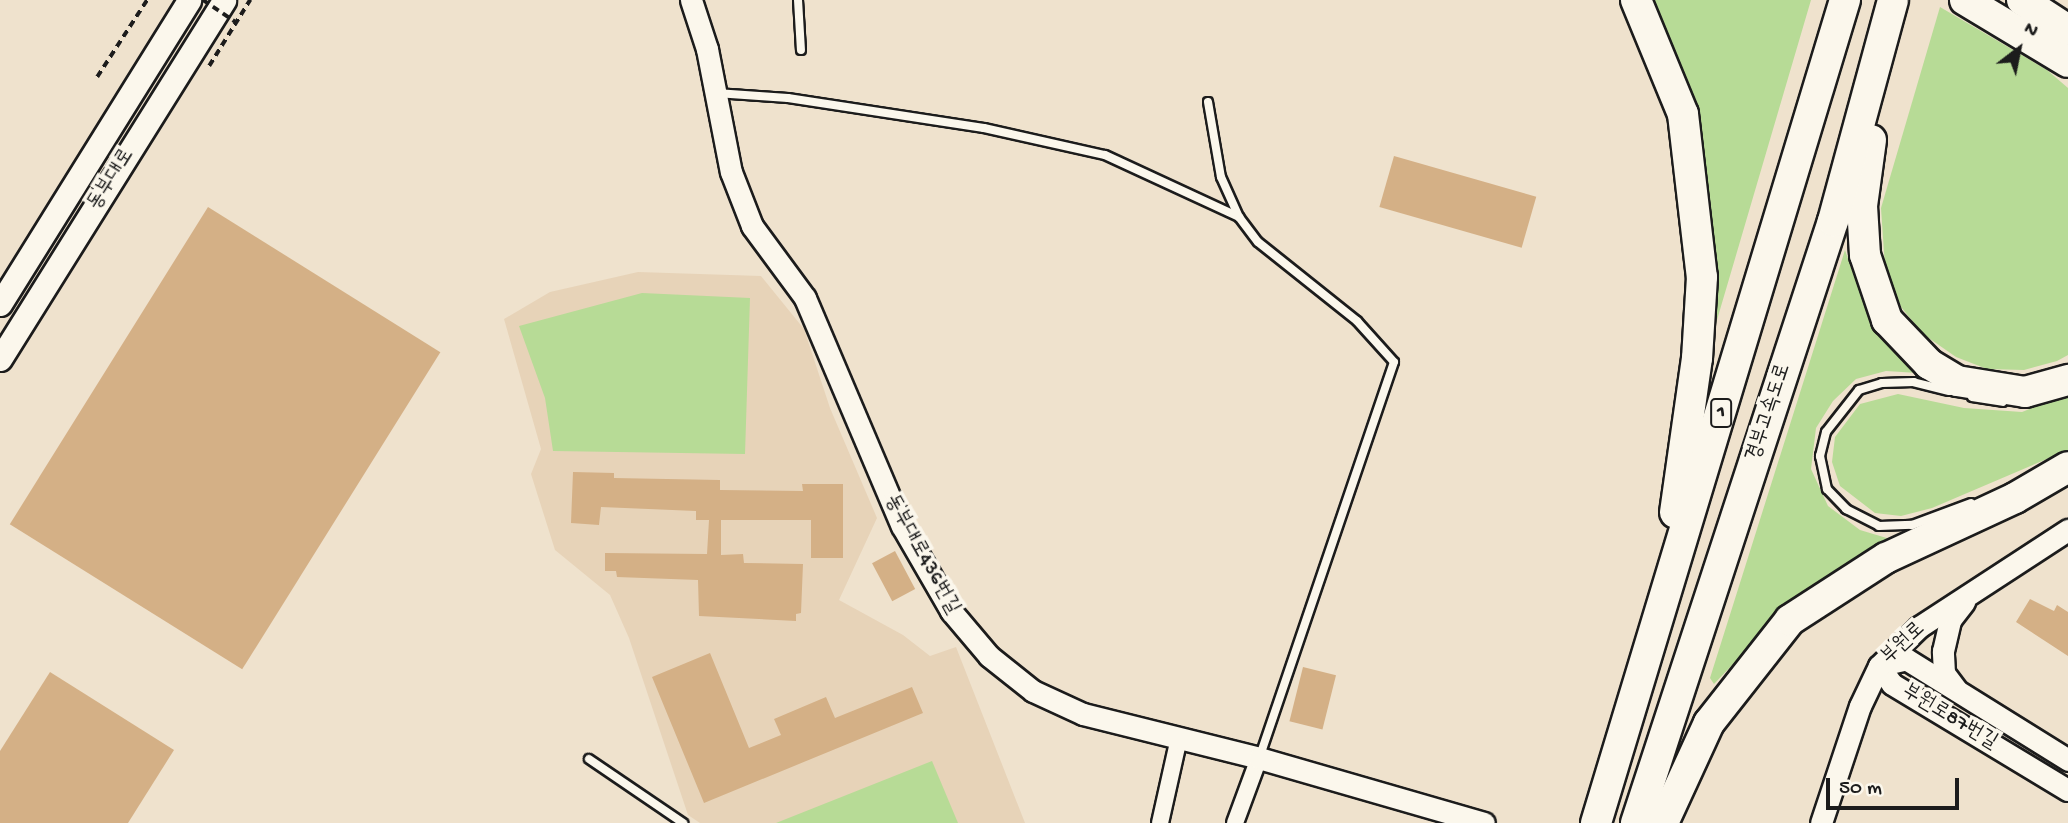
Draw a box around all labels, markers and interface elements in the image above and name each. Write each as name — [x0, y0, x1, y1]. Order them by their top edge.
north arrow — [1984, 14, 2054, 84]
text: N — [2019, 18, 2042, 44]
street label: 동부대로 — [83, 145, 141, 215]
street label: 경부고속도로 — [1742, 361, 1798, 465]
road number: 1 — [1709, 398, 1733, 428]
street label: 동부대로436번길 — [878, 491, 964, 619]
street label: 부원로 — [1877, 617, 1931, 671]
street label: 부원로87번길 — [1897, 680, 2001, 756]
scale bar — [1830, 764, 1963, 808]
text: 50 m — [1839, 777, 1882, 802]

